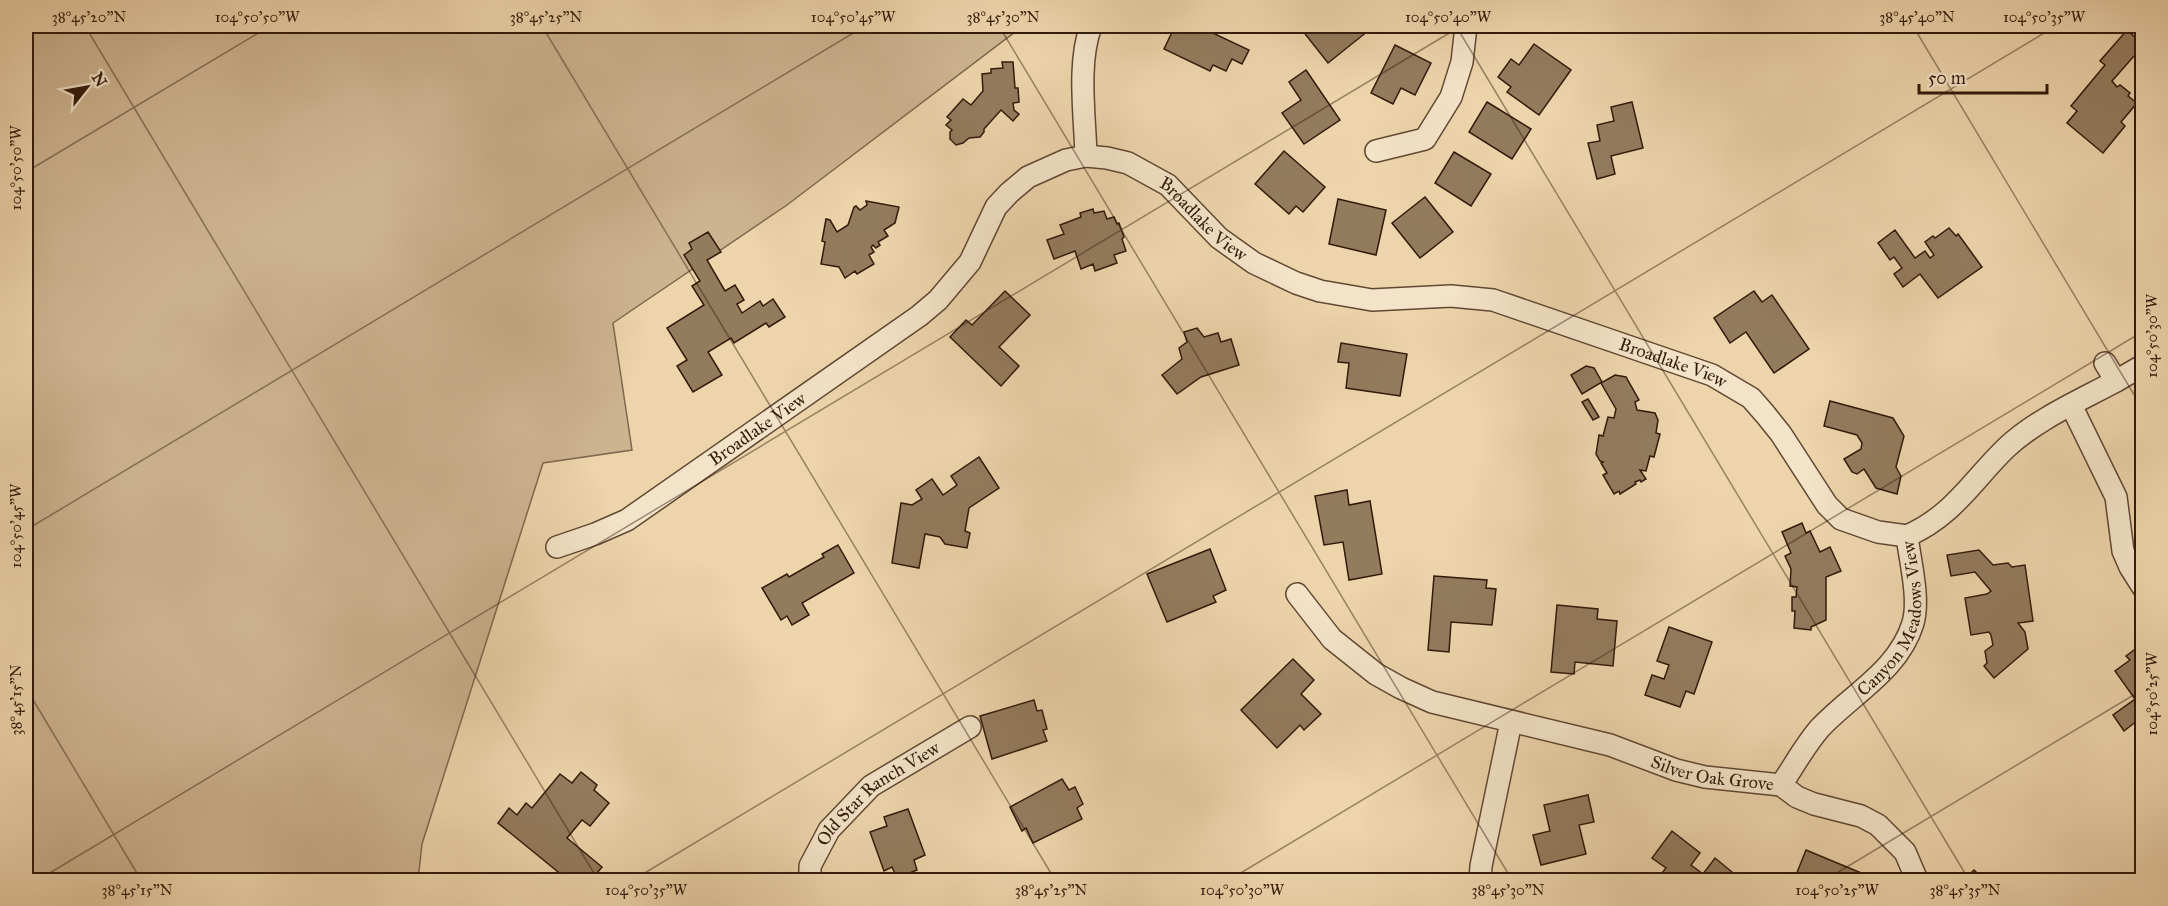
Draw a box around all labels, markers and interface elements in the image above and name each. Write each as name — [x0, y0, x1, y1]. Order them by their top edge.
text: 38°45'20"N — [52, 8, 126, 26]
text: 104°50'50"W — [215, 8, 300, 26]
text: 38°45'25"N — [510, 8, 582, 26]
text: 104°50'45"W — [811, 8, 896, 26]
text: 38°45'30"N — [967, 8, 1040, 26]
text: 104°50'40"W — [1405, 8, 1492, 26]
text: 38°45'40"N — [1879, 8, 1955, 26]
text: 104°50'35"W — [2003, 8, 2086, 26]
north arrow — [57, 57, 117, 117]
scale bar — [1919, 57, 2046, 95]
text: 50 m — [1928, 67, 1966, 89]
text: N — [88, 69, 111, 91]
text: 104°50'50"W — [7, 125, 25, 210]
street label: Broadlake View — [1156, 172, 1252, 266]
text: 104°50'30"W — [2143, 293, 2161, 378]
street label: Broadlake View — [1616, 333, 1731, 393]
street label: Broadlake View — [705, 387, 810, 470]
text: 104°50'45"W — [7, 483, 25, 568]
street label: Canyon Meadows View — [1852, 539, 1926, 701]
text: 104°50'25"W — [2143, 652, 2161, 736]
text: 38°45'15"N — [7, 664, 25, 735]
street label: Old Star Ranch View — [812, 737, 944, 849]
street label: Silver Oak Grove — [1648, 750, 1775, 795]
text: 38°45'15"N — [102, 881, 173, 899]
text: 104°50'35"W — [605, 881, 688, 899]
text: 38°45'25"N — [1015, 881, 1087, 899]
text: 104°50'30"W — [1200, 881, 1285, 899]
text: 38°45'30"N — [1472, 881, 1545, 899]
text: 104°50'25"W — [1795, 881, 1879, 899]
text: 38°45'35"N — [1929, 881, 2001, 899]

